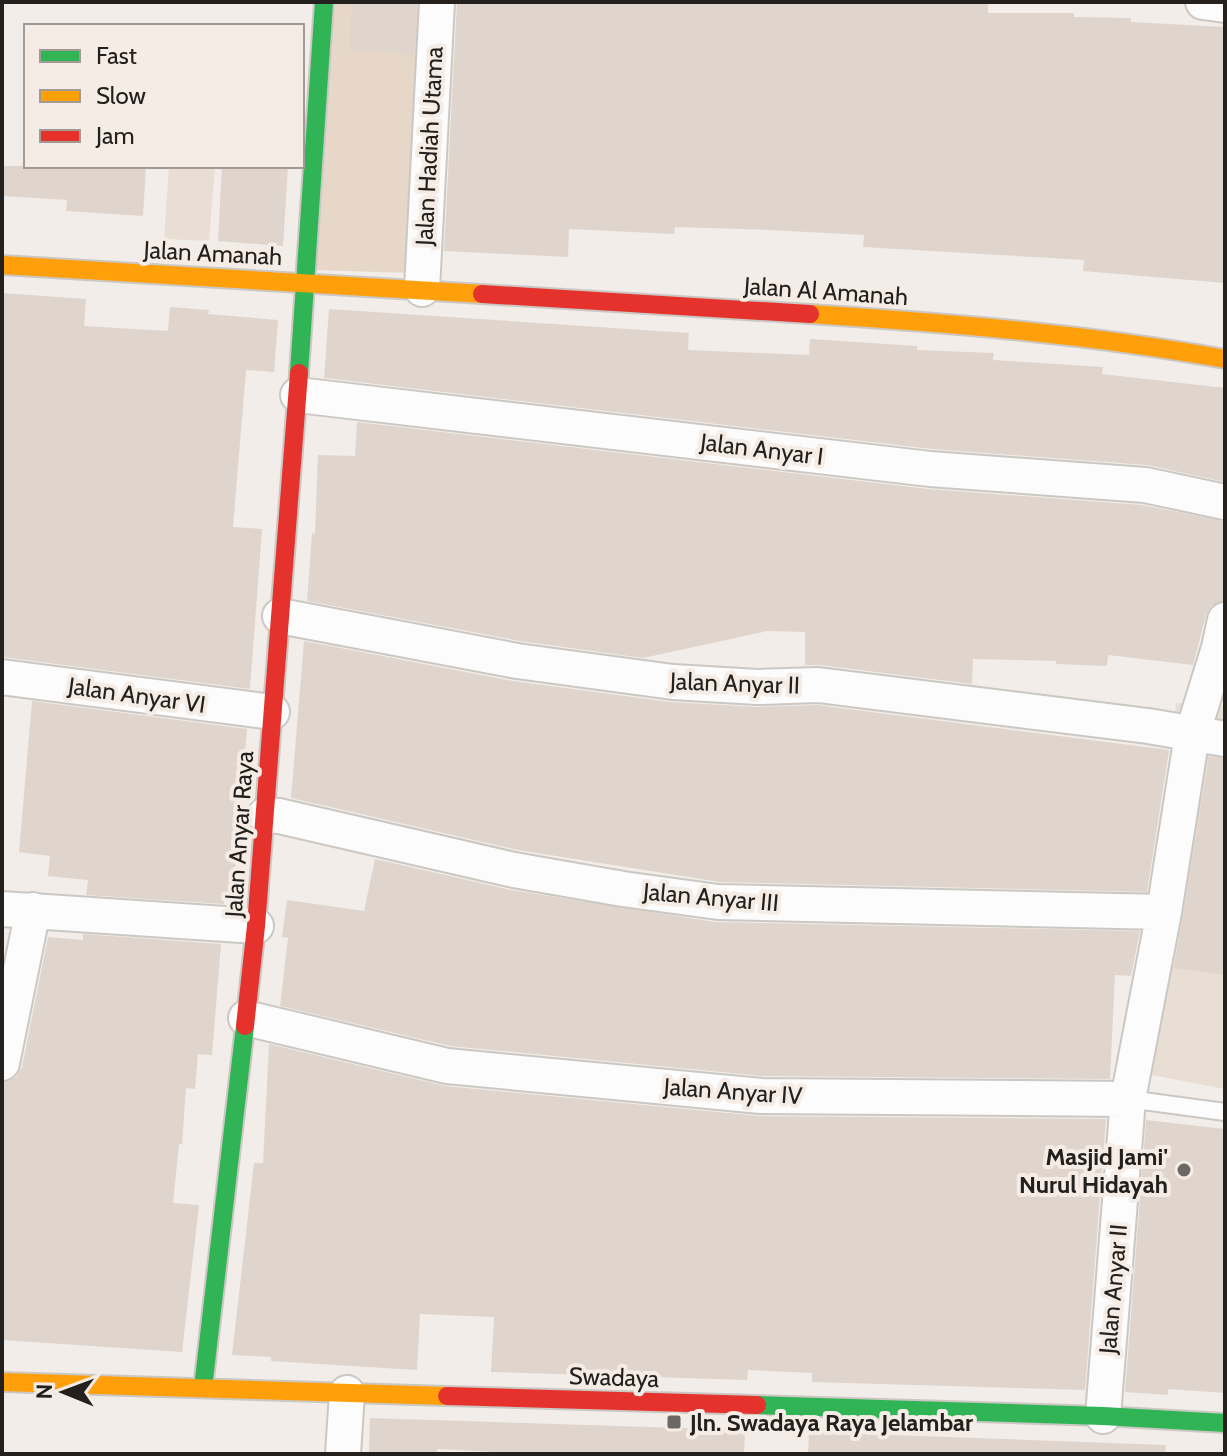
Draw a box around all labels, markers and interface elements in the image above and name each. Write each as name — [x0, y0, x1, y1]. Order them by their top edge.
legend — [24, 24, 304, 168]
text: Fast — [96, 41, 137, 70]
street label: Jalan Hadiah Utama — [409, 45, 449, 247]
text: Slow — [96, 81, 146, 110]
text: Jam — [95, 121, 134, 150]
street label: Jalan Amanah — [142, 235, 283, 271]
street label: Jalan Al Amanah — [742, 271, 909, 311]
street label: Jalan Anyar I — [698, 427, 825, 471]
street label: Jalan Anyar II — [669, 666, 800, 700]
street label: Jalan Anyar VI — [65, 671, 208, 719]
street label: Jalan Anyar Raya — [219, 749, 259, 919]
street label: Jalan Anyar III — [641, 877, 780, 917]
street label: Jalan Anyar IV — [662, 1072, 803, 1110]
place label: Masjid Jami' Nurul Hidayah — [1019, 1142, 1168, 1199]
marker: Masjid Jami' Nurul Hidayah — [1175, 1161, 1193, 1179]
street label: Jalan Anyar II — [1093, 1223, 1133, 1356]
north arrow — [24, 1352, 104, 1432]
street label: Swadaya — [568, 1361, 660, 1393]
text: N — [31, 1384, 58, 1400]
place label: Jln. Swadaya Raya Jelambar — [689, 1408, 973, 1437]
marker: Jln. Swadaya Raya Jelambar — [665, 1413, 683, 1431]

